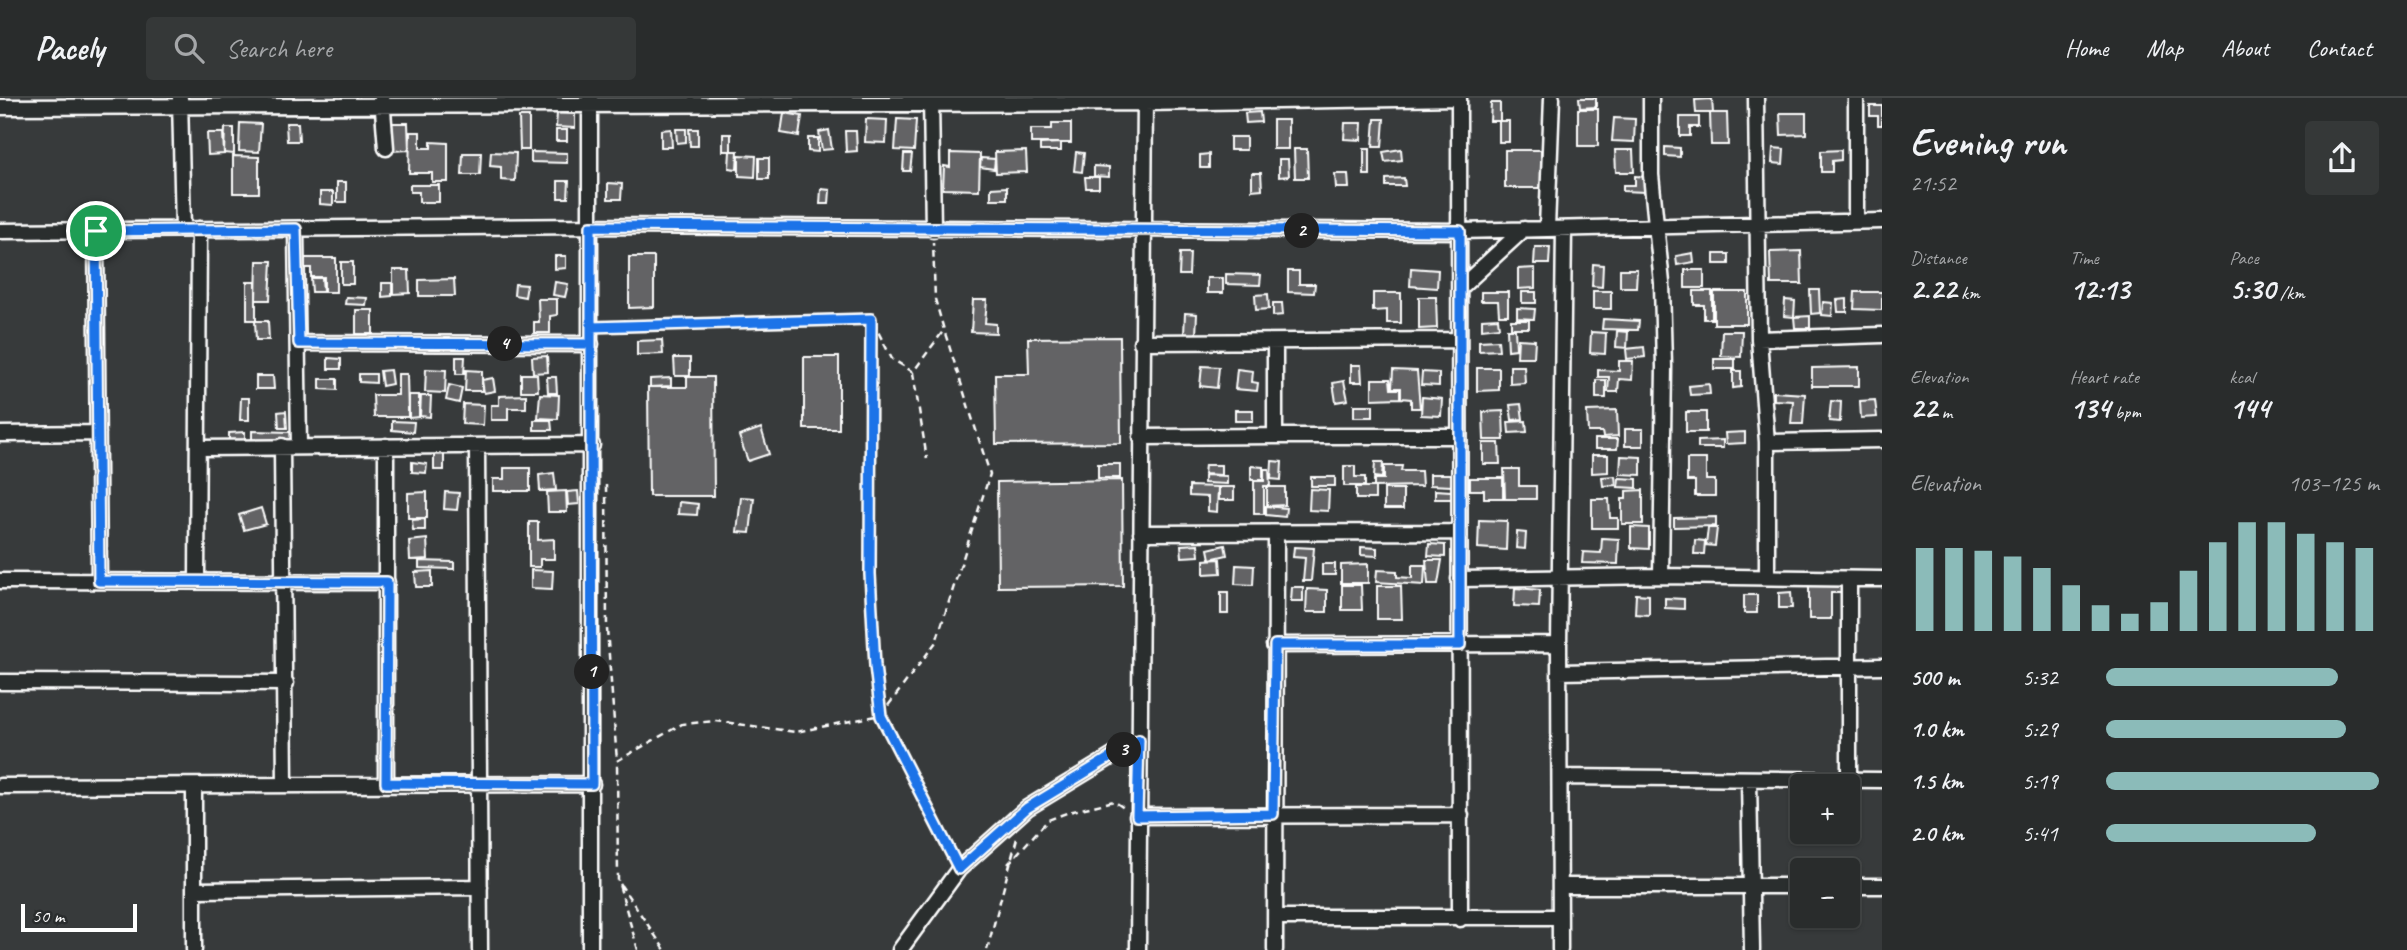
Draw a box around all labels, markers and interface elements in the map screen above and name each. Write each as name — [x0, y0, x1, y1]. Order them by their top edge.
search box — [146, 17, 636, 80]
text: Pacely — [35, 27, 104, 69]
icon: search — [170, 29, 208, 67]
text: Search here — [226, 32, 332, 65]
text: Home — [2065, 33, 2108, 63]
text: Map — [2146, 33, 2183, 63]
text: About — [2221, 33, 2269, 63]
text: Contact — [2307, 33, 2372, 63]
text: Evening run — [1910, 119, 2066, 166]
button: share — [2305, 121, 2379, 195]
text: 21:52 — [1910, 169, 1956, 198]
pin — [66, 201, 126, 261]
icon: arrive — [77, 212, 115, 250]
pin: 2 — [1284, 214, 1320, 248]
text: 2 — [1297, 218, 1306, 242]
text: Distance — [1910, 246, 1967, 270]
text: Time — [2070, 246, 2099, 270]
text: Pace — [2229, 246, 2259, 270]
text: 2.22 — [1910, 270, 1956, 308]
text: 12:13 — [2070, 270, 2130, 308]
text: 5:30 — [2229, 270, 2275, 308]
text: km — [1956, 281, 1980, 305]
text: /km — [2275, 281, 2305, 305]
pin: 4 — [488, 327, 522, 362]
text: 4 — [500, 331, 509, 355]
text: Elevation — [1910, 365, 1968, 389]
text: Heart rate — [2070, 365, 2139, 389]
text: kcal — [2229, 365, 2254, 389]
text: 22 — [1910, 389, 1937, 427]
text: 134 — [2070, 389, 2110, 427]
text: 144 — [2229, 389, 2270, 427]
text: m — [1937, 400, 1952, 424]
text: bpm — [2110, 400, 2141, 424]
text: Elevation — [1910, 469, 1981, 498]
text: 103–125 m — [2288, 469, 2379, 498]
pin: 1 — [574, 654, 610, 690]
text: 1 — [587, 659, 596, 683]
text: 500 m — [1910, 663, 1959, 692]
text: 5:32 — [2022, 663, 2058, 692]
text: 1.0 km — [1910, 715, 1964, 744]
text: 5:29 — [2022, 715, 2058, 744]
pin: 3 — [1106, 732, 1142, 768]
text: 3 — [1119, 737, 1128, 761]
text: 1.5 km — [1910, 767, 1963, 796]
text: 5:19 — [2022, 767, 2058, 796]
map controls — [1790, 774, 1860, 928]
button: + — [1790, 774, 1860, 844]
text: 2.0 km — [1910, 819, 1964, 848]
text: 5:41 — [2022, 819, 2058, 848]
button: − — [1790, 858, 1860, 928]
scale bar — [21, 901, 136, 933]
text: 50 m — [32, 904, 64, 928]

